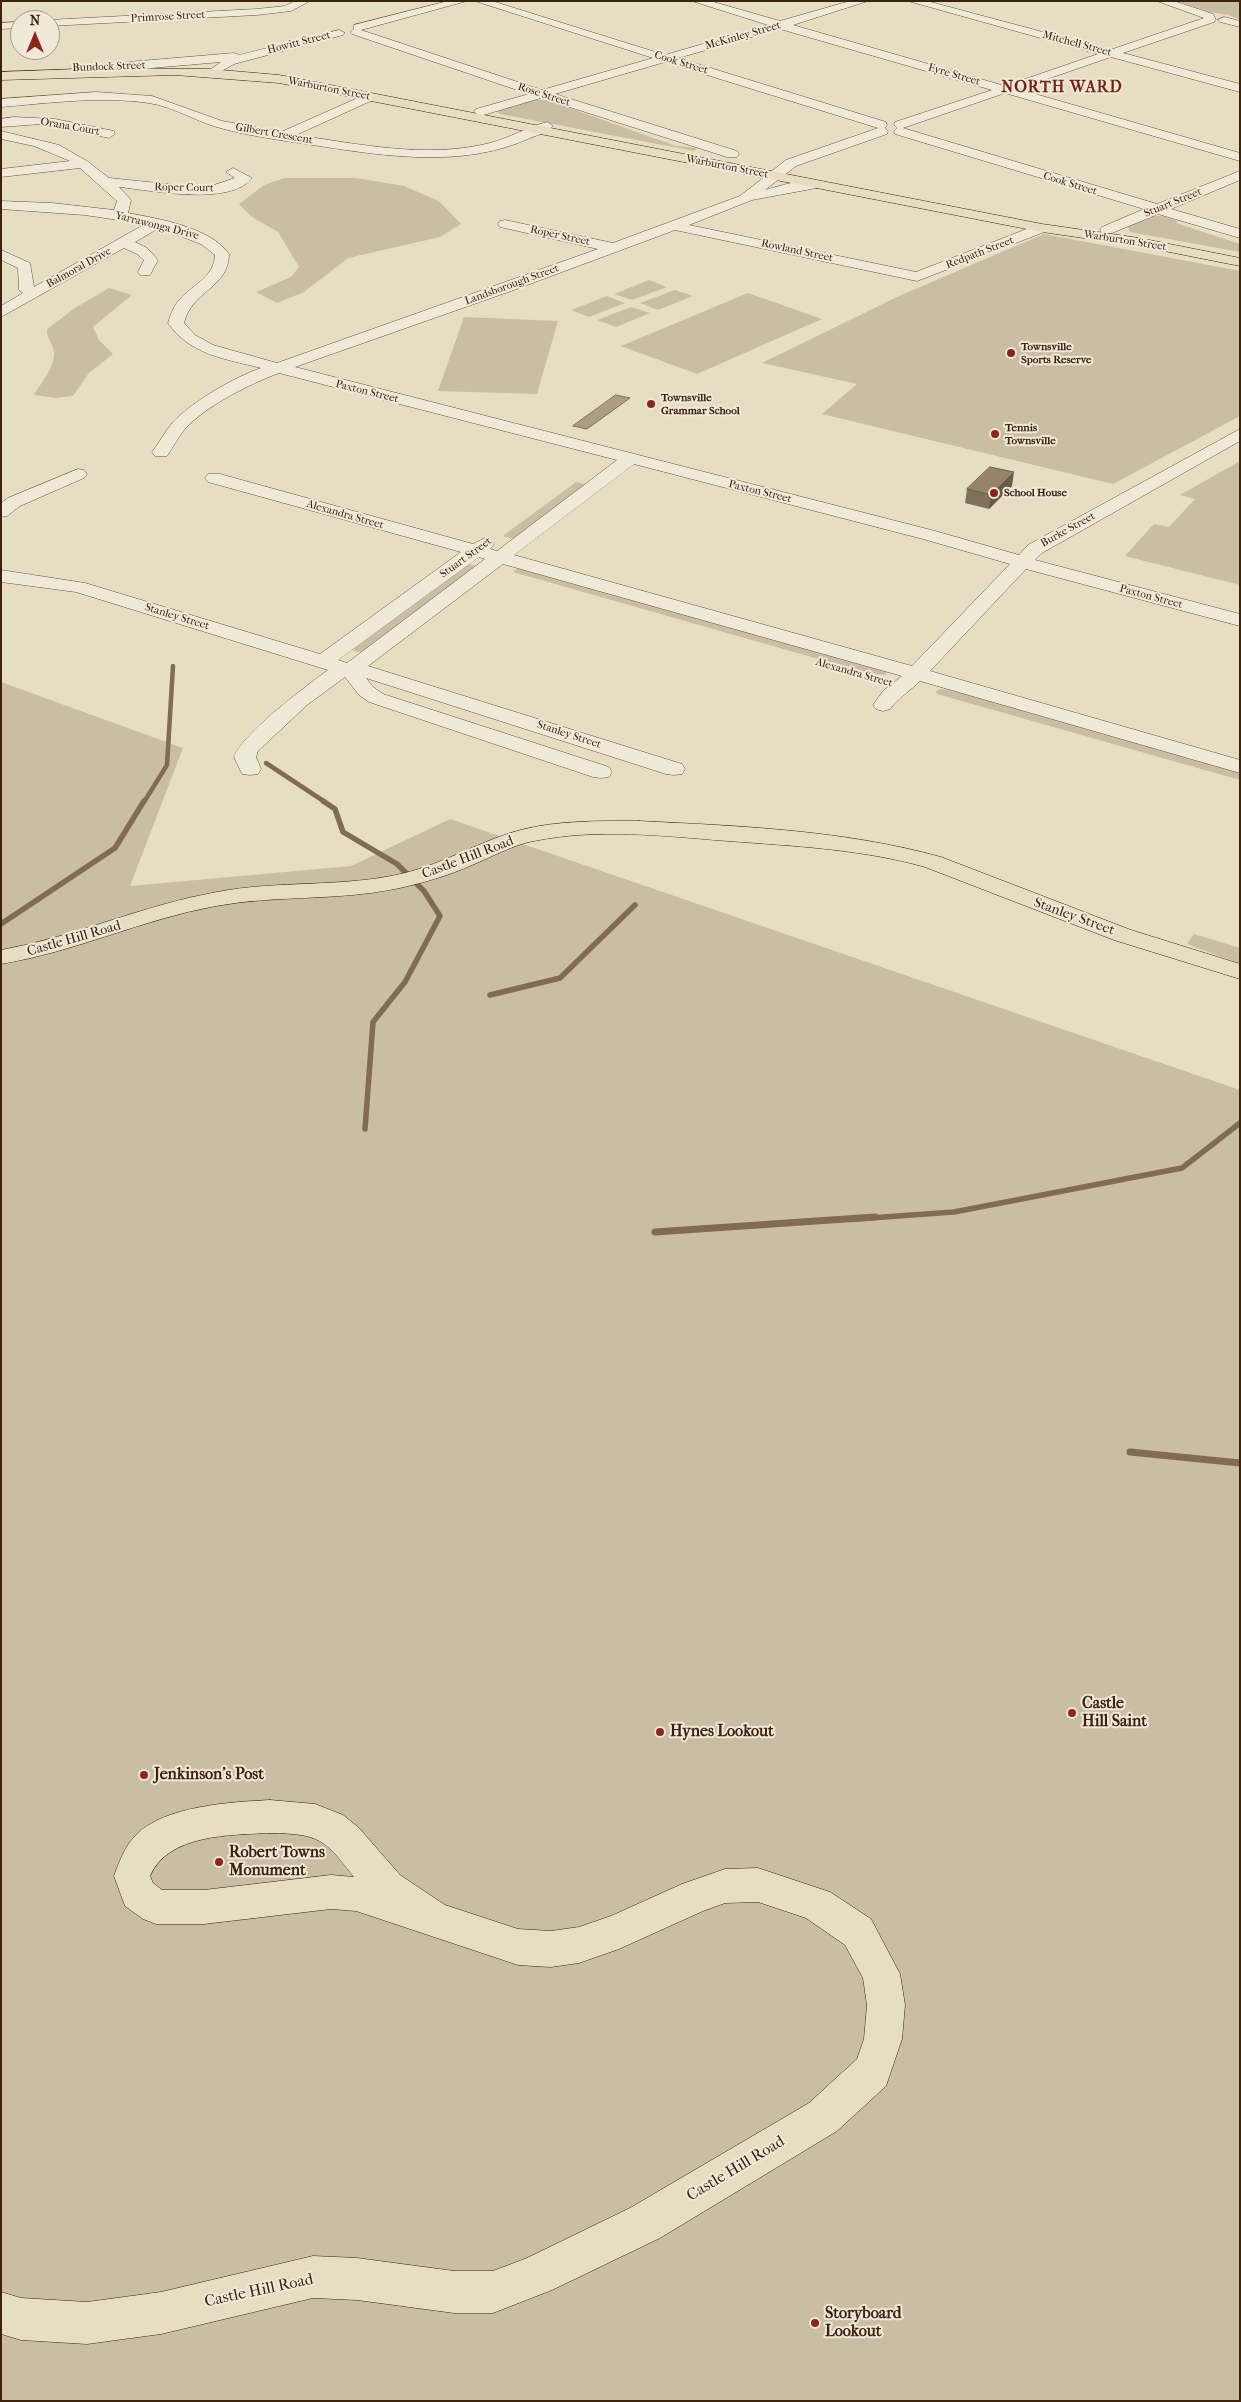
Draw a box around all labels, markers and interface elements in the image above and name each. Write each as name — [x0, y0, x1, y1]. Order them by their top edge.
street label: Primrose Street — [130, 8, 206, 26]
north arrow — [10, 10, 60, 60]
text: N — [30, 12, 40, 29]
street label: McKinley Street — [704, 19, 782, 53]
street label: Mitchell Street — [1041, 28, 1113, 60]
street label: Howitt Street — [266, 29, 332, 57]
street label: Cook Street — [653, 49, 709, 77]
street label: Bundock Street — [72, 59, 146, 75]
street label: Eyre Street — [926, 61, 982, 89]
street label: Warburton Street — [287, 75, 371, 103]
district label: NORTH WARD — [1000, 78, 1124, 98]
street label: Rose Street — [516, 80, 572, 110]
street label: Orana Court — [39, 115, 101, 139]
street label: Gilbert Crescent — [234, 121, 314, 147]
street label: Warburton Street — [685, 153, 769, 181]
street label: Cook Street — [1042, 170, 1098, 198]
street label: Roper Court — [154, 181, 214, 195]
street label: Stuart Street — [1142, 185, 1204, 221]
street label: Yarrawonga Drive — [114, 209, 200, 243]
street label: Roper Street — [529, 223, 591, 249]
street label: Warburton Street — [1083, 228, 1167, 254]
street label: Redpath Street — [944, 234, 1016, 272]
street label: Rowland Street — [760, 237, 834, 265]
street label: Balmoral Drive — [44, 245, 114, 291]
street label: Landsborough Street — [463, 262, 561, 308]
place label: Townsville Sports Reserve — [1021, 340, 1091, 366]
marker: Townsville Sports Reserve — [1005, 347, 1017, 359]
street label: Paxton Street — [334, 378, 400, 406]
place label: Townsville Grammar School — [661, 391, 740, 417]
marker: Townsville Grammar School — [645, 398, 657, 410]
place label: Tennis Townsville — [1005, 421, 1056, 447]
marker: Tennis Townsville — [989, 428, 1001, 440]
street label: Paxton Street — [727, 478, 793, 506]
place label: School House — [1004, 486, 1067, 500]
marker: School House — [988, 487, 1000, 499]
street label: Alexandra Street — [305, 498, 385, 532]
street label: Burke Street — [1038, 510, 1098, 550]
street label: Stuart Street — [437, 535, 495, 581]
street label: Paxton Street — [1118, 582, 1184, 612]
street label: Stanley Street — [143, 601, 211, 633]
street label: Alexandra Street — [814, 656, 894, 690]
street label: Stanley Street — [535, 718, 603, 752]
street label: Castle Hill Road — [420, 833, 516, 883]
street label: Stanley Street — [1031, 895, 1117, 939]
street label: Castle Hill Road — [25, 918, 123, 960]
place label: Castle Hill Saint — [1082, 1694, 1147, 1732]
marker: Castle Hill Saint — [1066, 1707, 1078, 1719]
place label: Hynes Lookout — [670, 1722, 774, 1742]
marker: Hynes Lookout — [654, 1726, 666, 1738]
place label: Jenkinson's Post — [154, 1765, 264, 1785]
marker: Jenkinson's Post — [138, 1769, 150, 1781]
place label: Robert Towns Monument — [229, 1843, 325, 1881]
marker: Robert Towns Monument — [213, 1856, 225, 1868]
street label: Castle Hill Road — [684, 2132, 788, 2206]
street label: Castle Hill Road — [203, 2270, 315, 2312]
place label: Storyboard Lookout — [825, 2304, 902, 2342]
marker: Storyboard Lookout — [809, 2317, 821, 2329]

